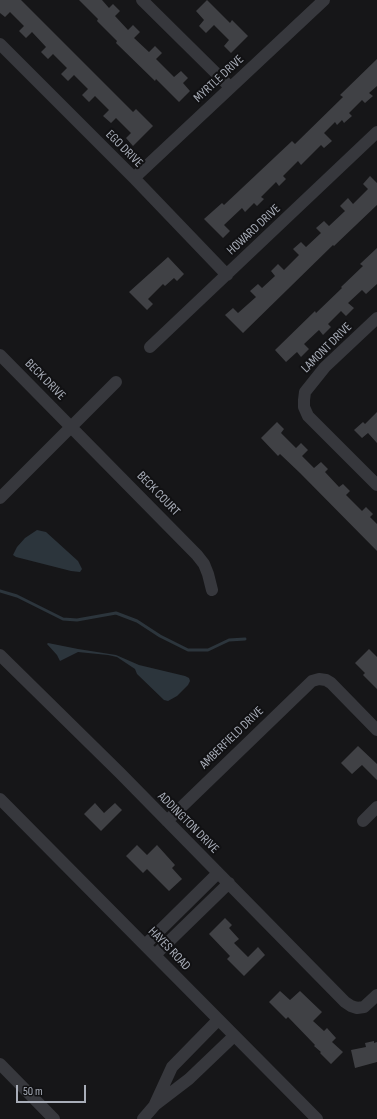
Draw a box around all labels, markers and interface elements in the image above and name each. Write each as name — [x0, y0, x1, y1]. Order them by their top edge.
street label: MYRTLE DRIVE — [191, 52, 247, 106]
street label: EGO DRIVE — [102, 127, 146, 171]
street label: HOWARD DRIVE — [224, 201, 284, 259]
street label: LAMONT DRIVE — [299, 320, 355, 376]
street label: BECK DRIVE — [21, 356, 69, 404]
street label: BECK COURT — [133, 469, 183, 519]
street label: AMBERFIELD DRIVE — [197, 704, 267, 772]
street label: ADDINGTON DRIVE — [154, 789, 222, 857]
street label: HAYES ROAD — [145, 924, 193, 974]
scale bar — [18, 1077, 88, 1103]
text: 50 m — [23, 1084, 43, 1099]

